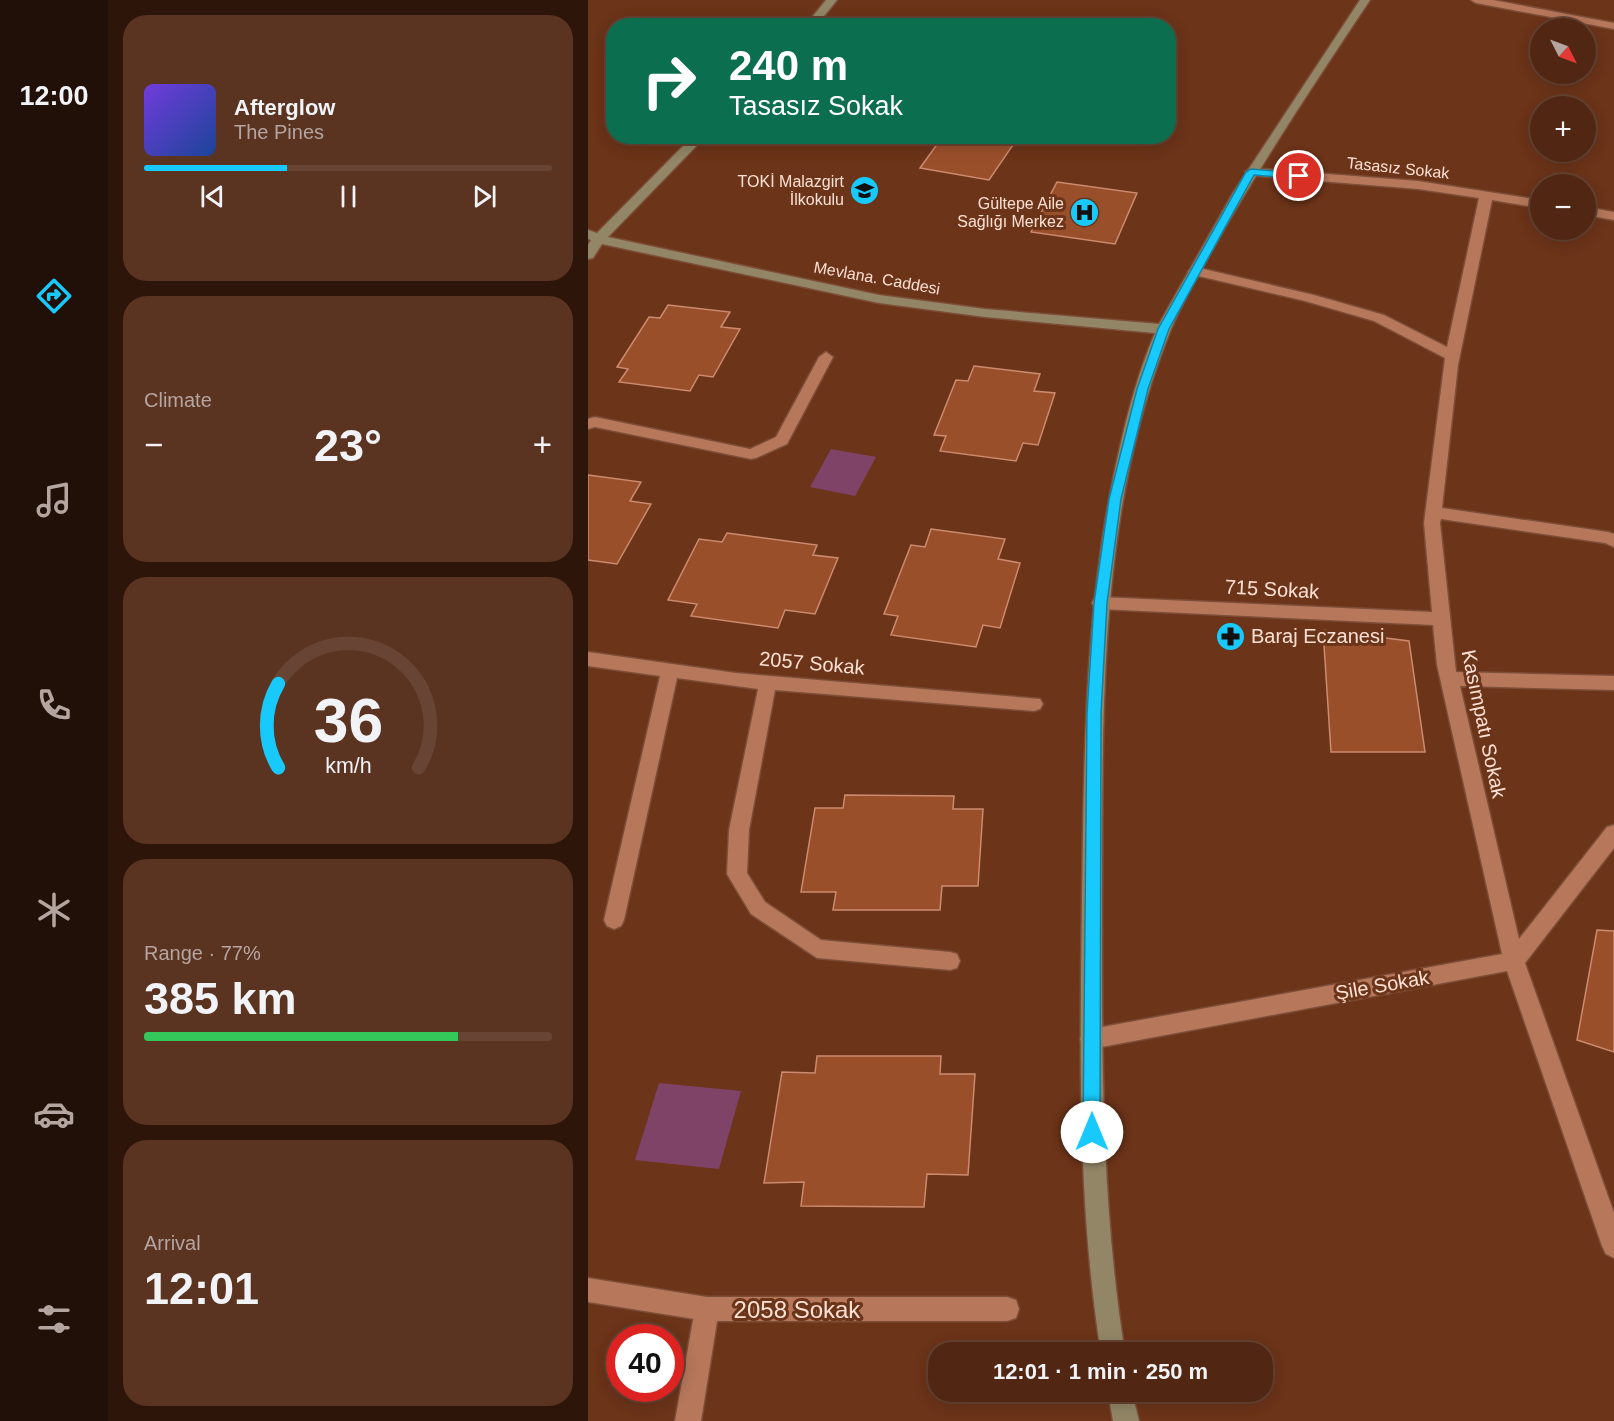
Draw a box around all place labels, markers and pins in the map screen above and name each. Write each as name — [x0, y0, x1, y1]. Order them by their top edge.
pin — [1273, 150, 1324, 201]
place label: TOKİ Malazgirt İlkokulu — [738, 172, 845, 208]
school or university icon: TOKİ Malazgirt İlkokulu — [849, 174, 881, 206]
place label: Gültepe Aile Sağlığı Merkez — [957, 195, 1064, 230]
hospital icon: Gültepe Aile Sağlığı Merkez — [1069, 196, 1101, 228]
pharmacy icon: Baraj Eczanesi — [1214, 620, 1246, 652]
place label: Baraj Eczanesi — [1251, 625, 1384, 647]

